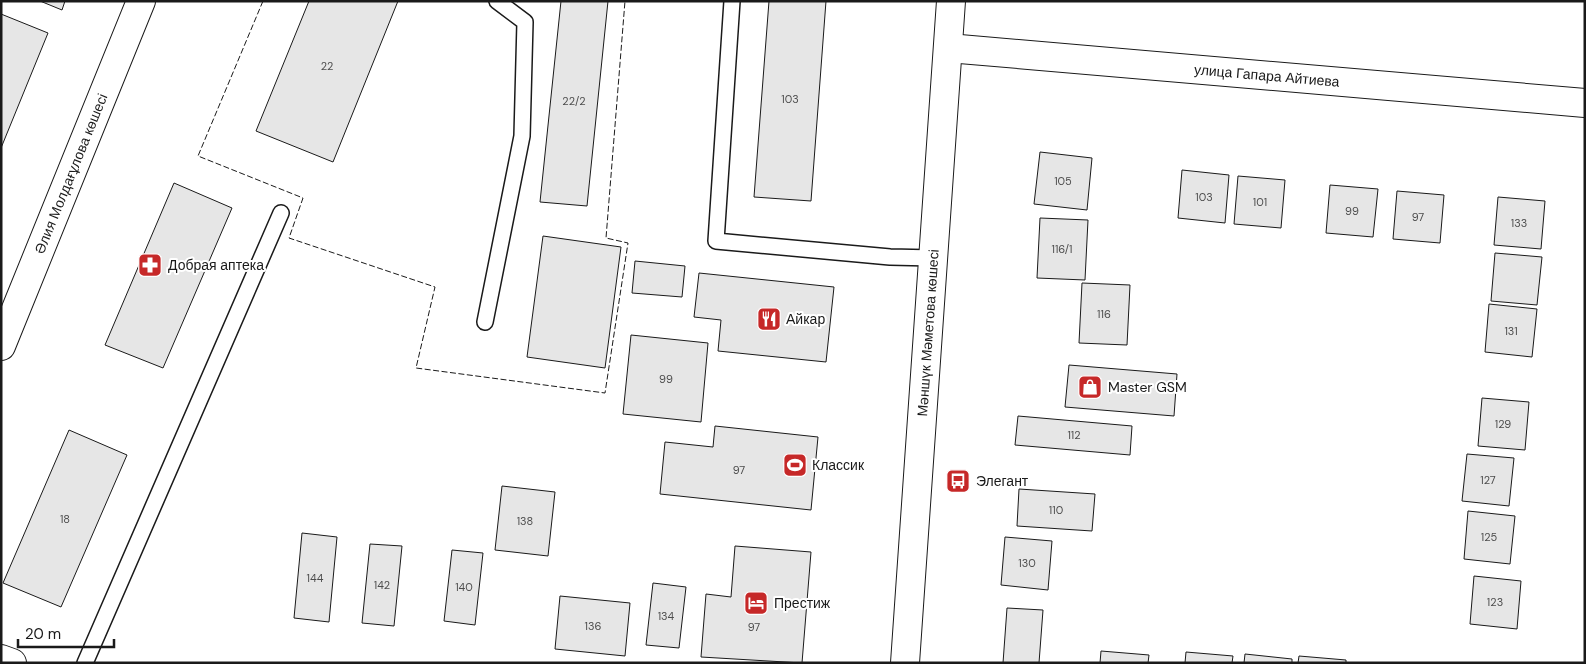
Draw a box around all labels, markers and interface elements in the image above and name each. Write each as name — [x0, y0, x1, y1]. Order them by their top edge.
house number: 22 — [321, 59, 333, 73]
street label: улица Гапара Айтиева — [1193, 60, 1340, 91]
street label: Әлия Молдағұлова көшесі — [30, 91, 112, 256]
house number: 103 — [781, 92, 799, 106]
house number: 22/2 — [562, 94, 586, 108]
house number: 105 — [1054, 174, 1072, 188]
house number: 103 — [1195, 190, 1213, 204]
house number: 101 — [1253, 195, 1267, 209]
house number: 99 — [1345, 204, 1359, 218]
house number: 97 — [1412, 210, 1424, 224]
house number: 133 — [1511, 216, 1527, 230]
house number: 116/1 — [1051, 242, 1073, 256]
street label: Мәншүк Мәметова көшесі — [913, 249, 943, 417]
pharmacy icon: Добрая аптека — [137, 252, 163, 278]
place label: Добрая аптека — [168, 256, 264, 274]
restaurant icon: Айкар — [756, 306, 782, 332]
house number: 116 — [1097, 307, 1111, 321]
place label: Айкар — [786, 310, 825, 328]
house number: 131 — [1504, 324, 1518, 338]
house number: 99 — [659, 372, 673, 386]
shop icon: Master GSM — [1077, 374, 1103, 400]
place label: Master GSM — [1108, 378, 1187, 396]
house number: 129 — [1495, 417, 1511, 431]
house number: 112 — [1067, 428, 1081, 442]
sports icon: Классик — [782, 452, 808, 478]
place label: Классик — [812, 456, 865, 474]
house number: 97 — [733, 463, 745, 477]
bus stop icon: Элегант — [945, 468, 971, 494]
place label: Элегант — [976, 472, 1029, 490]
house number: 127 — [1480, 473, 1496, 487]
house number: 110 — [1049, 503, 1063, 517]
house number: 18 — [60, 512, 70, 526]
house number: 138 — [517, 514, 533, 528]
house number: 125 — [1481, 530, 1498, 544]
house number: 130 — [1018, 556, 1036, 570]
house number: 144 — [307, 571, 324, 585]
house number: 142 — [374, 578, 390, 592]
house number: 140 — [455, 580, 473, 594]
hotel icon: Престиж — [743, 590, 769, 616]
place label: Престиж — [774, 594, 831, 612]
house number: 123 — [1487, 595, 1503, 609]
house number: 134 — [658, 609, 675, 623]
scale bar — [18, 616, 114, 648]
house number: 136 — [585, 619, 602, 633]
house number: 97 — [748, 620, 760, 634]
text: 20 m — [25, 624, 61, 644]

